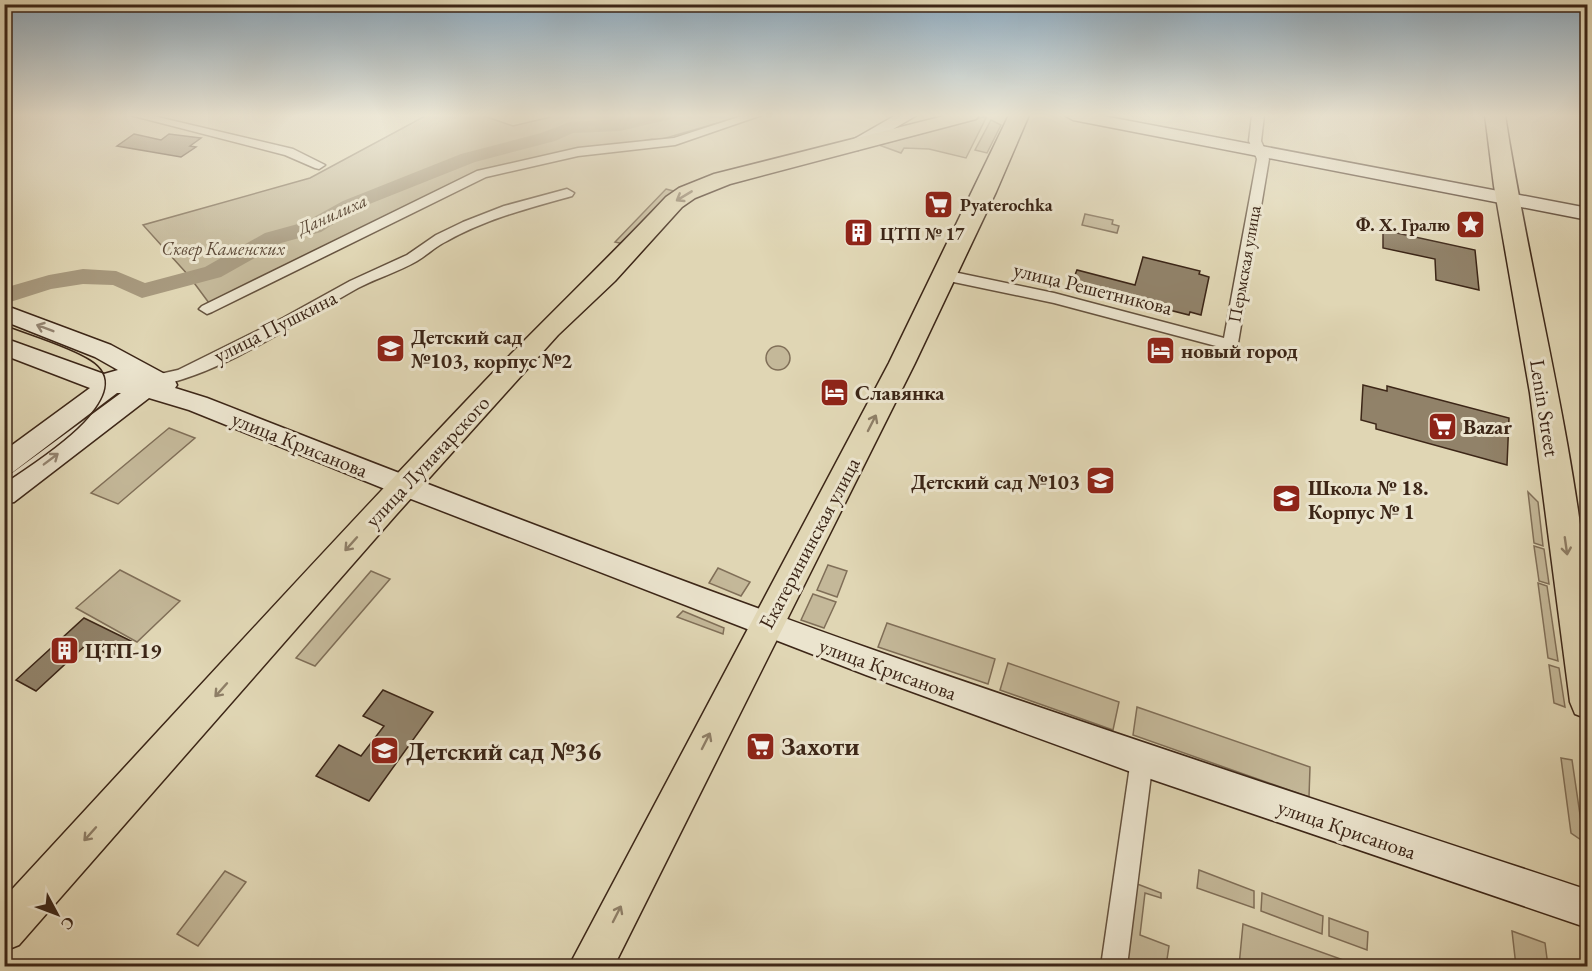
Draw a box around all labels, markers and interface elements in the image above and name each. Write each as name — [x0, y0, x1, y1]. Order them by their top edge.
supermarket icon: Pyaterochka — [923, 188, 955, 220]
water label: Данилиха — [292, 189, 370, 240]
one-way arrow — [676, 191, 693, 203]
place label: Pyaterochka — [960, 193, 1053, 216]
street label: Пермская улица — [1222, 203, 1266, 324]
place icon: Ф. Х. Гралю — [1455, 208, 1487, 240]
place label: Ф. Х. Гралю — [1356, 213, 1450, 236]
building icon: ЦТП № 17 — [843, 217, 875, 249]
place label: ЦТП № 17 — [880, 222, 965, 245]
park label: Сквер Каменских — [161, 237, 286, 261]
street label: улица Решетникова — [1011, 255, 1176, 321]
street label: улица Пушкина — [209, 283, 342, 369]
one-way arrow — [37, 322, 55, 333]
place label: Детский сад №103, корпус №2 — [411, 323, 572, 374]
school or university icon: Детский сад №103, корпус №2 — [374, 332, 406, 364]
hotel icon: новый город — [1144, 334, 1176, 366]
place label: новый город — [1181, 337, 1298, 364]
street label: Lenin Street — [1524, 357, 1566, 459]
hotel icon: Славянка — [818, 376, 850, 408]
place label: Славянка — [855, 379, 945, 406]
street label: улица Луначарского — [359, 389, 495, 533]
street label: улица Крисанова — [228, 404, 373, 484]
supermarket icon: Bazar — [1426, 410, 1458, 442]
place label: Bazar — [1463, 413, 1512, 440]
one-way arrow — [866, 415, 878, 432]
street label: Екатерининская улица — [752, 452, 866, 634]
one-way arrow — [43, 453, 59, 465]
school or university icon: Детский сад №103 — [1085, 465, 1117, 497]
place label: Детский сад №103 — [911, 468, 1080, 495]
place label: Школа № 18. Корпус № 1 — [1308, 474, 1428, 525]
school or university icon: Школа № 18. Корпус № 1 — [1271, 483, 1303, 515]
one-way arrow — [1560, 535, 1571, 555]
one-way arrow — [344, 537, 358, 552]
street label: улица Крисанова — [816, 632, 961, 707]
building icon: ЦТП-19 — [48, 634, 80, 666]
place label: ЦТП-19 — [85, 637, 161, 664]
one-way arrow — [214, 682, 228, 697]
place label: Захоти — [781, 729, 859, 763]
supermarket icon: Захоти — [744, 730, 776, 762]
one-way arrow — [700, 733, 712, 750]
place label: Детский сад №36 — [406, 734, 602, 768]
school or university icon: Детский сад №36 — [369, 735, 401, 767]
street label: улица Крисанова — [1274, 793, 1420, 865]
one-way arrow — [83, 826, 97, 841]
north arrow — [27, 884, 87, 944]
one-way arrow — [612, 906, 624, 924]
text: С — [56, 912, 80, 935]

